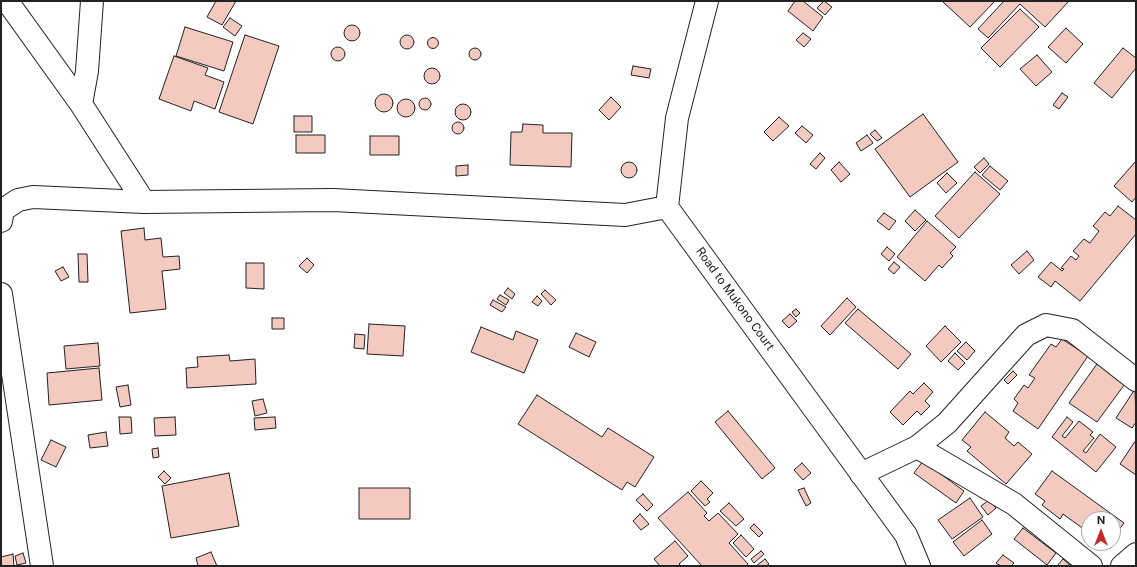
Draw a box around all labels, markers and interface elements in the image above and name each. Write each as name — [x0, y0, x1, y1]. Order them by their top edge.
street label: Road to Mukono Court — [693, 244, 777, 354]
north arrow — [1081, 511, 1121, 551]
text: N — [1097, 514, 1105, 526]

